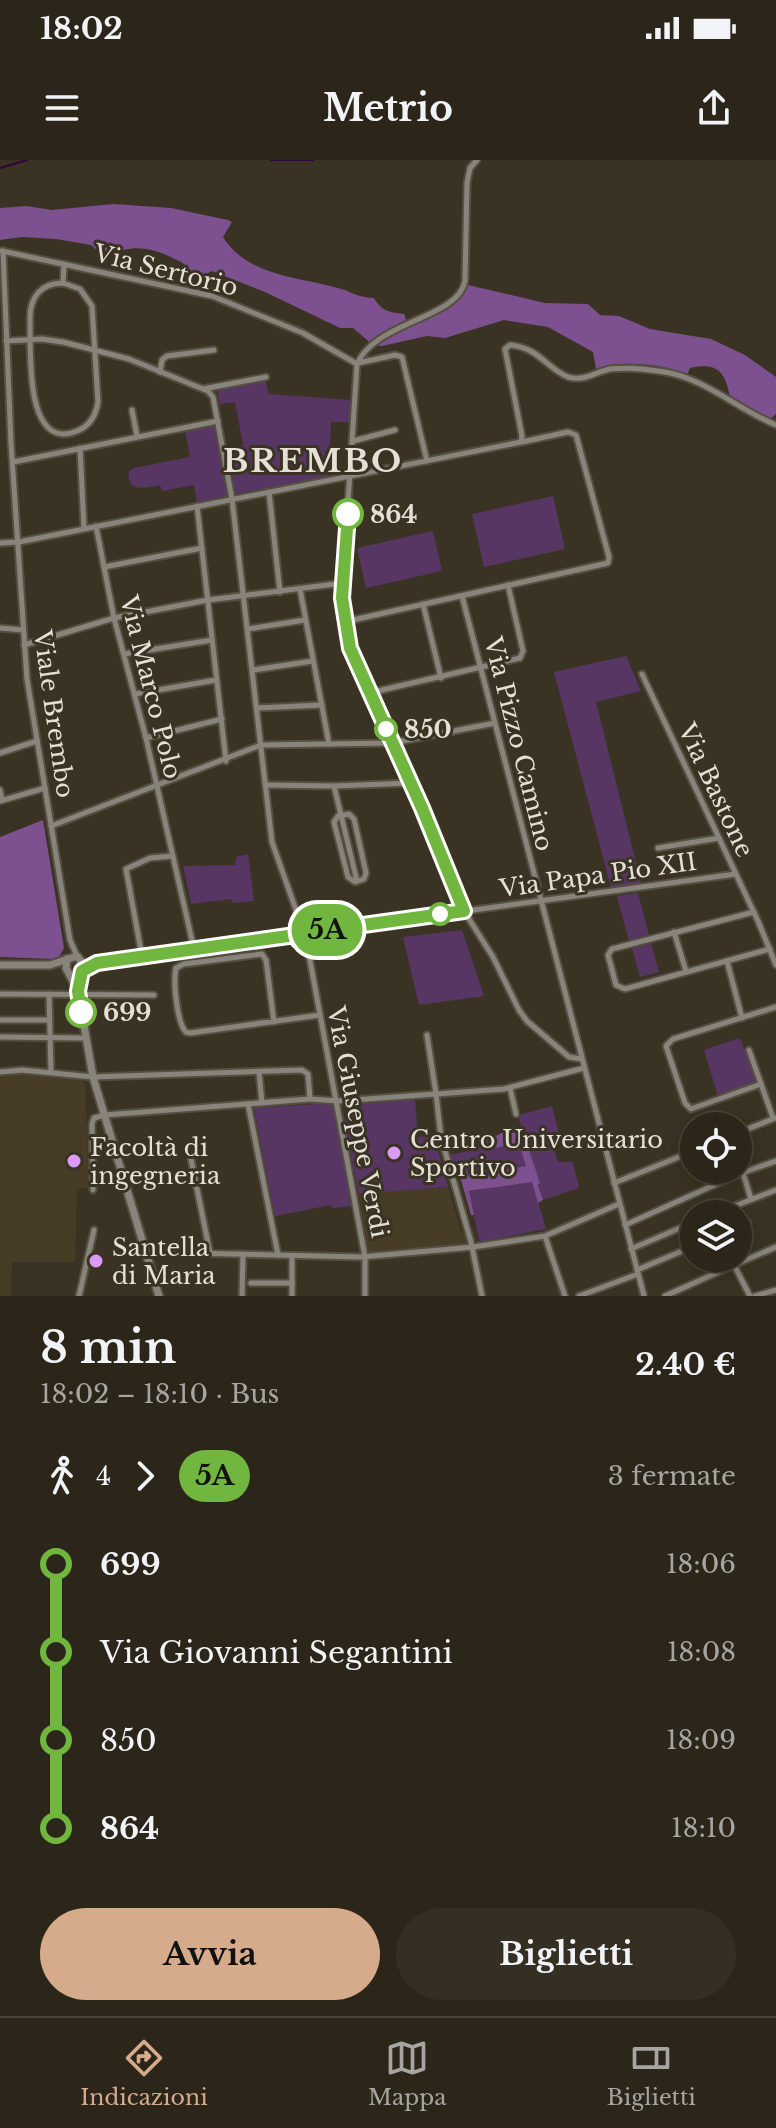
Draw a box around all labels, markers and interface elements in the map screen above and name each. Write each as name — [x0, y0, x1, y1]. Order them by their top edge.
text: 18:02 — [40, 10, 123, 47]
icon: menu — [40, 86, 84, 130]
text: Metrio — [323, 86, 453, 131]
icon: share — [692, 86, 736, 130]
street label: Via Sertorio — [90, 238, 241, 302]
district label: BREMBO — [223, 441, 403, 481]
marker: 864 — [333, 499, 363, 529]
place label: 864 — [370, 500, 417, 529]
street label: Via Marco Polo — [114, 591, 188, 782]
street label: Viale Brembo — [28, 627, 80, 800]
street label: Via Pizzo Camino — [478, 633, 560, 854]
place label: 850 — [404, 715, 452, 744]
marker: 850 — [375, 718, 397, 740]
street label: Via Bastone — [672, 718, 760, 862]
street label: Via Papa Pio XII — [497, 847, 698, 903]
unlabelled marker — [429, 903, 451, 925]
line badge: 5A — [291, 904, 363, 956]
text: 5A — [307, 912, 347, 947]
marker: 699 — [66, 997, 96, 1027]
place label: 699 — [103, 998, 152, 1027]
street label: Via Giuseppe Verdi — [321, 1003, 395, 1240]
map controls — [680, 1112, 752, 1272]
button: locate — [680, 1112, 752, 1184]
place label: Centro Universitario Sportivo — [410, 1125, 663, 1182]
place label: Facoltà di ingegneria — [90, 1133, 221, 1190]
marker: Centro Universitario Sportivo — [385, 1144, 403, 1162]
marker: Facoltà di ingegneria — [65, 1152, 83, 1170]
button: layers — [680, 1200, 752, 1272]
place label: Santella di Maria — [112, 1233, 216, 1290]
marker: Santella di Maria — [87, 1252, 105, 1270]
text: 8 min — [40, 1320, 176, 1375]
text: 2.40 € — [635, 1346, 736, 1383]
text: 18:02 – 18:10 · Bus — [40, 1378, 279, 1410]
icon: walk — [40, 1454, 84, 1498]
icon: forward — [123, 1454, 167, 1498]
text: 5A — [195, 1458, 234, 1493]
text: 4 — [96, 1460, 111, 1492]
text: 3 fermate — [608, 1460, 736, 1492]
text: 699 — [100, 1546, 161, 1583]
text: 18:06 — [666, 1548, 736, 1580]
text: Via Giovanni Segantini — [100, 1634, 453, 1671]
text: 18:08 — [667, 1636, 736, 1668]
text: 850 — [100, 1722, 157, 1759]
text: 18:09 — [666, 1724, 736, 1756]
text: 864 — [100, 1810, 159, 1847]
text: 18:10 — [671, 1812, 736, 1844]
button: Avvia — [40, 1908, 380, 2000]
button: Biglietti — [396, 1908, 736, 2000]
tab: Indicazioni — [80, 2036, 208, 2111]
tab: Mappa — [368, 2036, 446, 2111]
tab: Biglietti — [607, 2036, 696, 2111]

